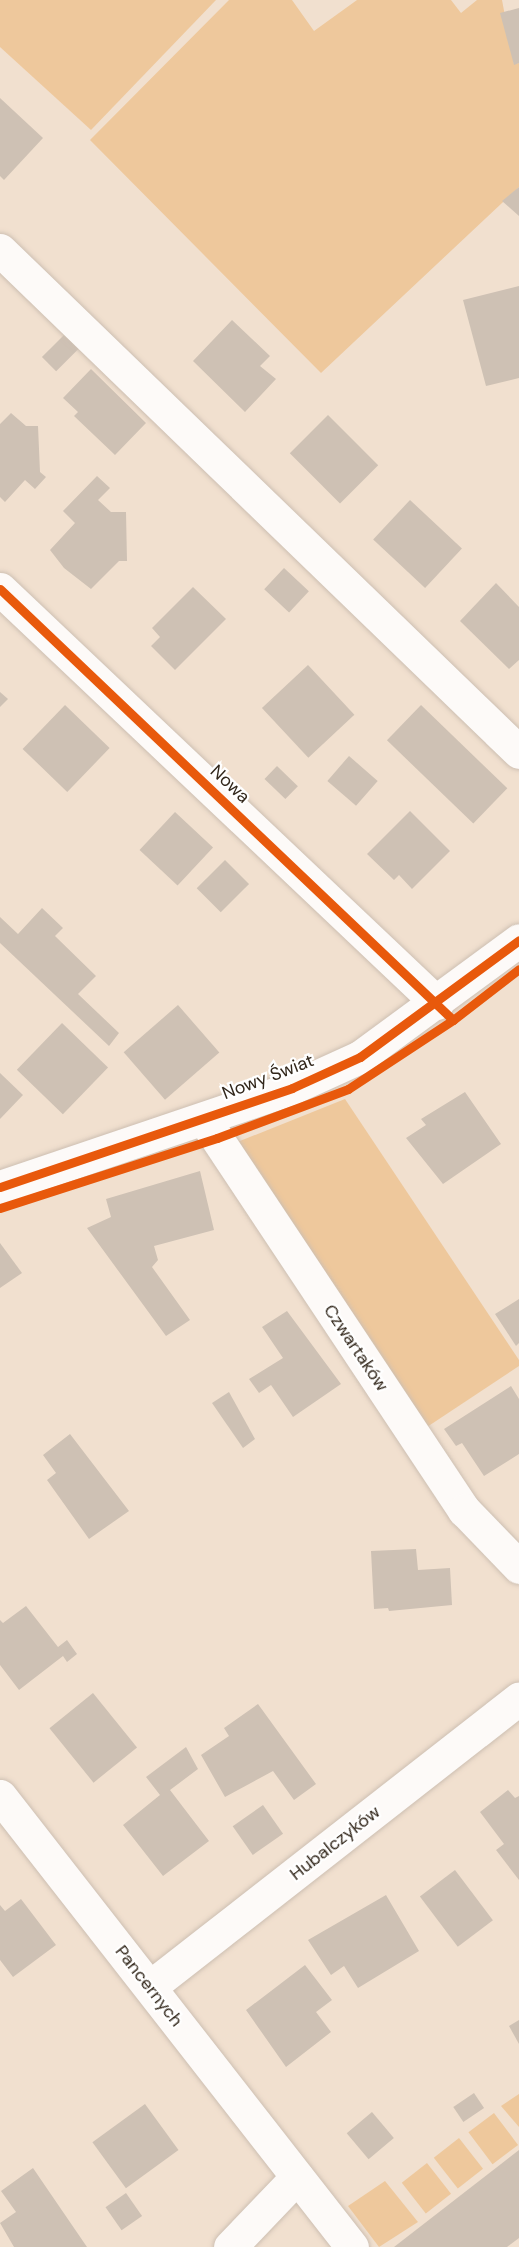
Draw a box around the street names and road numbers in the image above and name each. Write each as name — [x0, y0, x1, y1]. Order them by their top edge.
street label: Nowa — [206, 760, 254, 808]
street label: Nowy Świat — [219, 1050, 317, 1104]
street label: Czwartaków — [319, 1300, 393, 1396]
street label: Hubalczyków — [286, 1801, 384, 1885]
street label: Pancernych — [111, 1941, 187, 2031]

